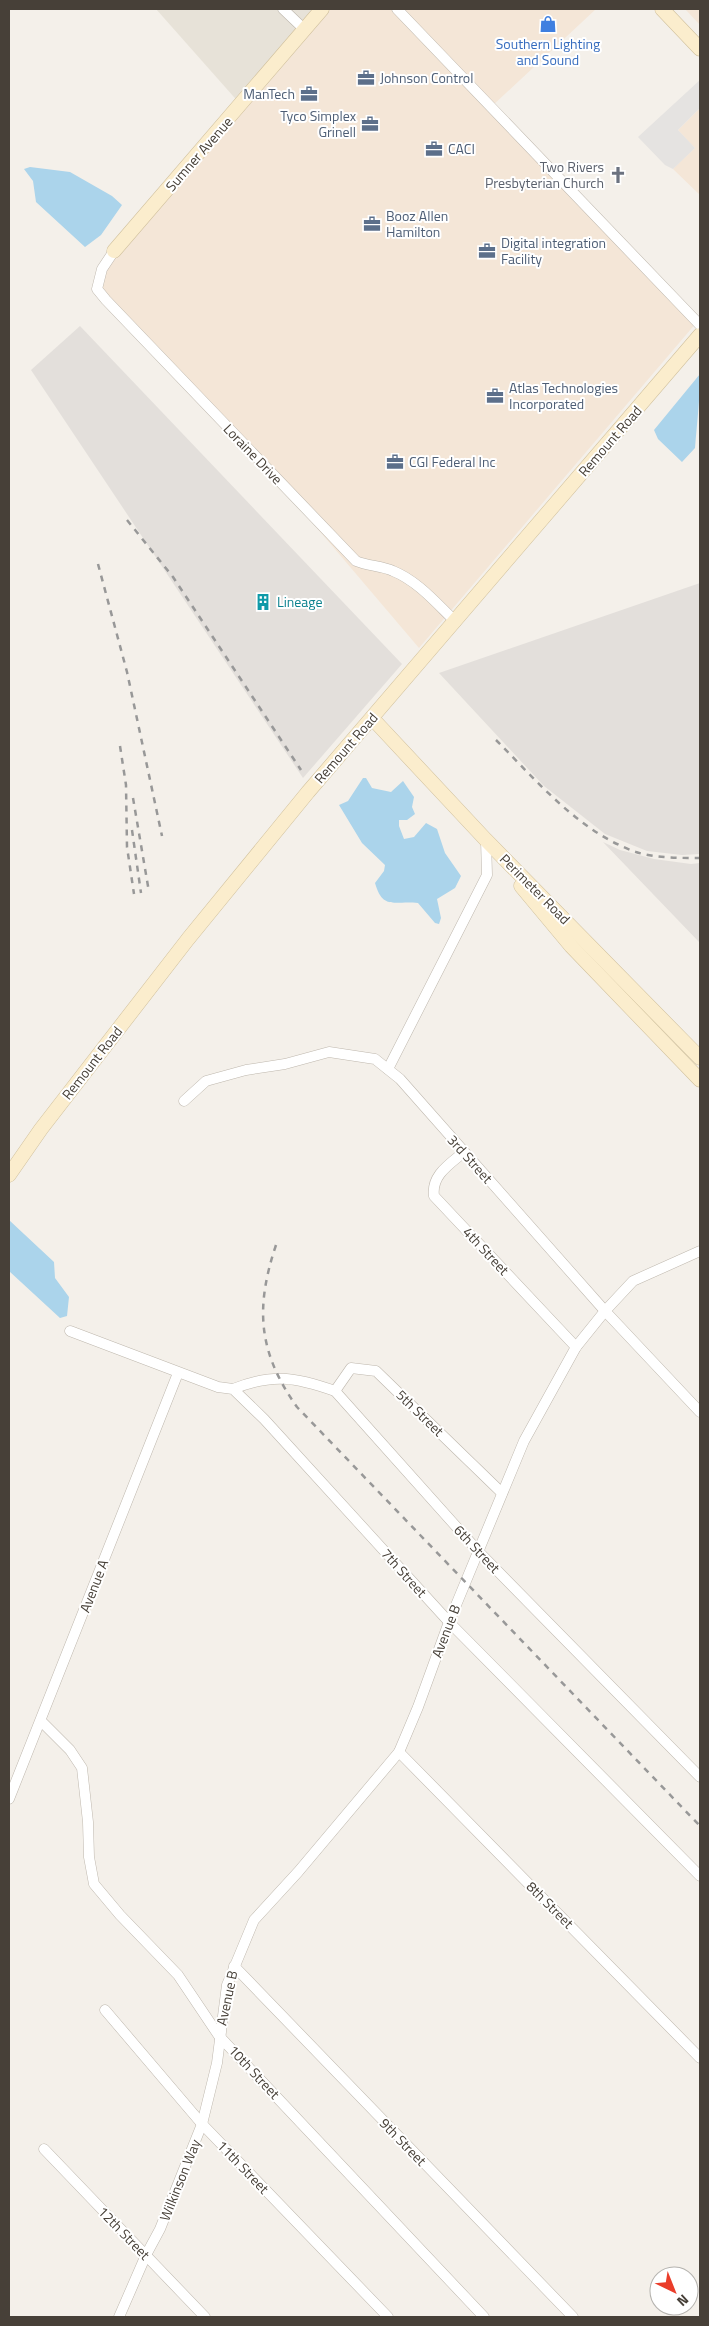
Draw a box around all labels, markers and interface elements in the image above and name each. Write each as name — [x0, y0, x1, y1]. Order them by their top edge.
shop icon: Southern Lighting and Sound — [538, 14, 558, 34]
place label: Southern Lighting and Sound — [496, 33, 600, 70]
place label: Johnson Control — [380, 67, 474, 88]
office icon: Johnson Control — [356, 68, 376, 88]
place label: ManTech — [243, 83, 295, 104]
office icon: ManTech — [299, 84, 319, 104]
place label: Tyco Simplex Grinell — [280, 105, 357, 142]
street label: Sumner Avenue — [160, 112, 237, 196]
office icon: Tyco Simplex Grinell — [360, 114, 380, 134]
place label: CACI — [448, 138, 475, 159]
office icon: CACI — [424, 139, 444, 159]
place label: Two Rivers Presbyterian Church — [485, 156, 604, 193]
church icon: Two Rivers Presbyterian Church — [608, 165, 628, 185]
place label: Booz Allen Hamilton — [386, 205, 448, 242]
office icon: Booz Allen Hamilton — [362, 214, 382, 234]
place label: Digital integration Facility — [501, 232, 606, 269]
office icon: Digital integration Facility — [477, 241, 497, 261]
place label: Atlas Technologies Incorporated — [509, 377, 618, 414]
office icon: Atlas Technologies Incorporated — [485, 386, 505, 406]
street label: Remount Road — [573, 401, 646, 481]
street label: Loraine Drive — [219, 419, 288, 489]
place label: CGI Federal Inc — [409, 451, 496, 472]
office icon: CGI Federal Inc — [385, 452, 405, 472]
place label: Lineage — [277, 591, 323, 612]
building icon: Lineage — [253, 592, 273, 612]
street label: Remount Road — [309, 708, 382, 788]
street label: Perimeter Road — [495, 849, 575, 929]
street label: Remount Road — [56, 1022, 127, 1104]
street label: 3rd Street — [443, 1130, 498, 1188]
street label: 4th Street — [458, 1222, 514, 1280]
street label: 5th Street — [392, 1384, 449, 1441]
street label: 6th Street — [449, 1520, 505, 1578]
street label: 7th Street — [377, 1544, 432, 1602]
street label: Avenue A — [74, 1556, 113, 1615]
street label: Avenue B — [426, 1601, 465, 1660]
street label: 8th Street — [522, 1876, 579, 1933]
street label: Avenue B — [210, 1969, 243, 2027]
street label: 10th Street — [224, 2040, 285, 2103]
street label: 9th Street — [375, 2113, 432, 2170]
street label: 11th Street — [212, 2135, 274, 2198]
street label: Wilkinson Way — [154, 2136, 206, 2224]
street label: 12th Street — [93, 2201, 155, 2264]
north arrow — [649, 2266, 699, 2316]
text: N — [672, 2290, 694, 2312]

